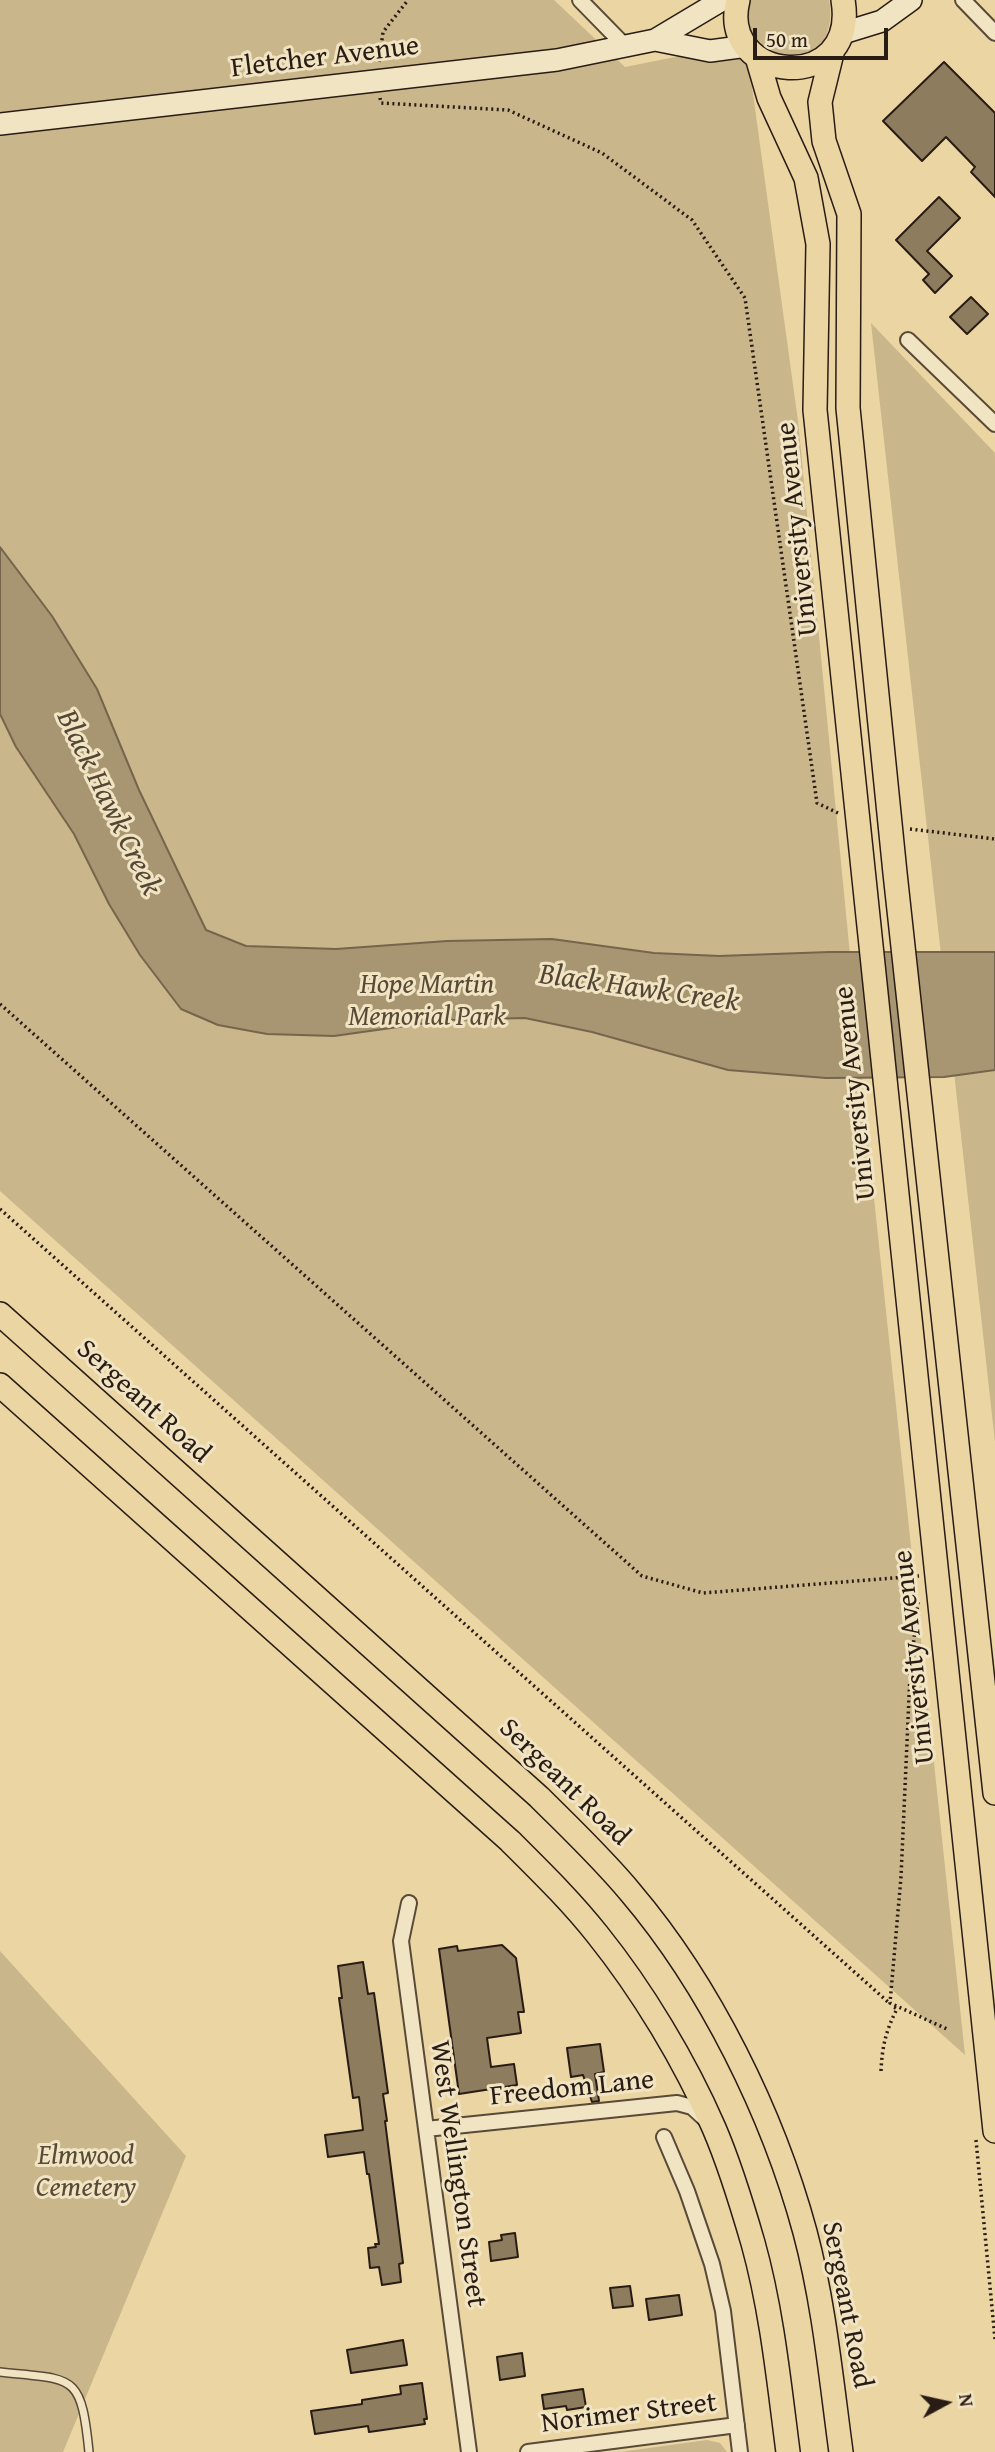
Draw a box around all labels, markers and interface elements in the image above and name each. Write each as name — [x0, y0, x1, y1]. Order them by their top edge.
scale bar — [757, 14, 892, 58]
text: 50 m — [766, 24, 808, 55]
street label: Fletcher Avenue — [229, 30, 421, 86]
street label: University Avenue — [770, 420, 826, 638]
water label: Black Hawk Creek — [48, 704, 168, 902]
water label: Black Hawk Creek — [537, 957, 741, 1021]
park label: Hope Martin Memorial Park — [348, 969, 506, 1035]
street label: University Avenue — [828, 984, 884, 1202]
street label: Sergeant Road — [69, 1333, 217, 1471]
street label: University Avenue — [887, 1548, 943, 1766]
street label: Sergeant Road — [492, 1712, 636, 1854]
street label: West Wellington Street — [422, 2038, 492, 2310]
street label: Freedom Lane — [488, 2064, 656, 2114]
park label: Elmwood Cemetery — [36, 2140, 136, 2206]
street label: Sergeant Road — [813, 2219, 879, 2391]
north arrow — [911, 2368, 981, 2438]
street label: Norimer Street — [539, 2387, 719, 2441]
text: N — [952, 2392, 982, 2408]

